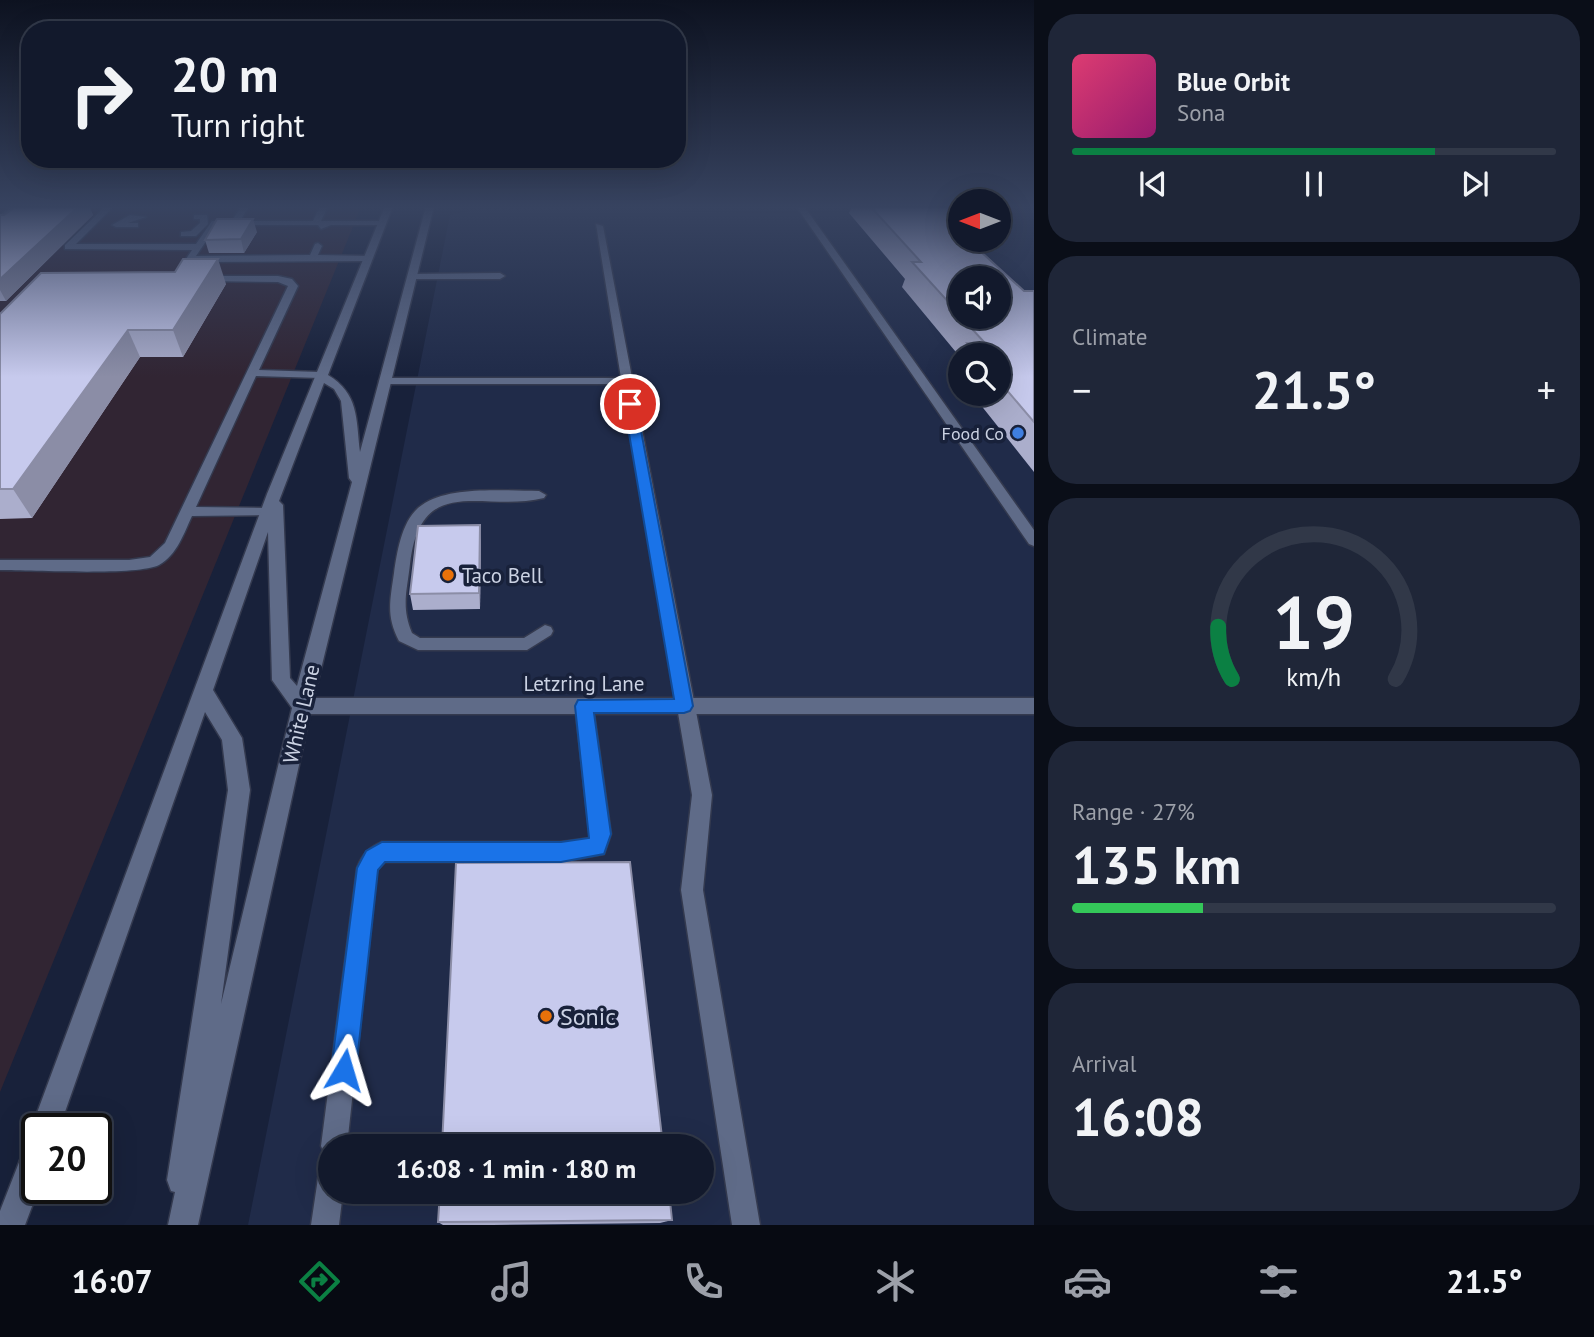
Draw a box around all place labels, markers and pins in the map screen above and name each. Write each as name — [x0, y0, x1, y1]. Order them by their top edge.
pin — [600, 374, 660, 434]
place label: Food Co — [942, 422, 1004, 445]
marker: Food Co — [1010, 425, 1026, 441]
place label: Taco Bell — [462, 562, 543, 589]
marker: Taco Bell — [440, 567, 456, 583]
place label: Sonic — [560, 1001, 616, 1032]
marker: Sonic — [538, 1008, 554, 1024]

